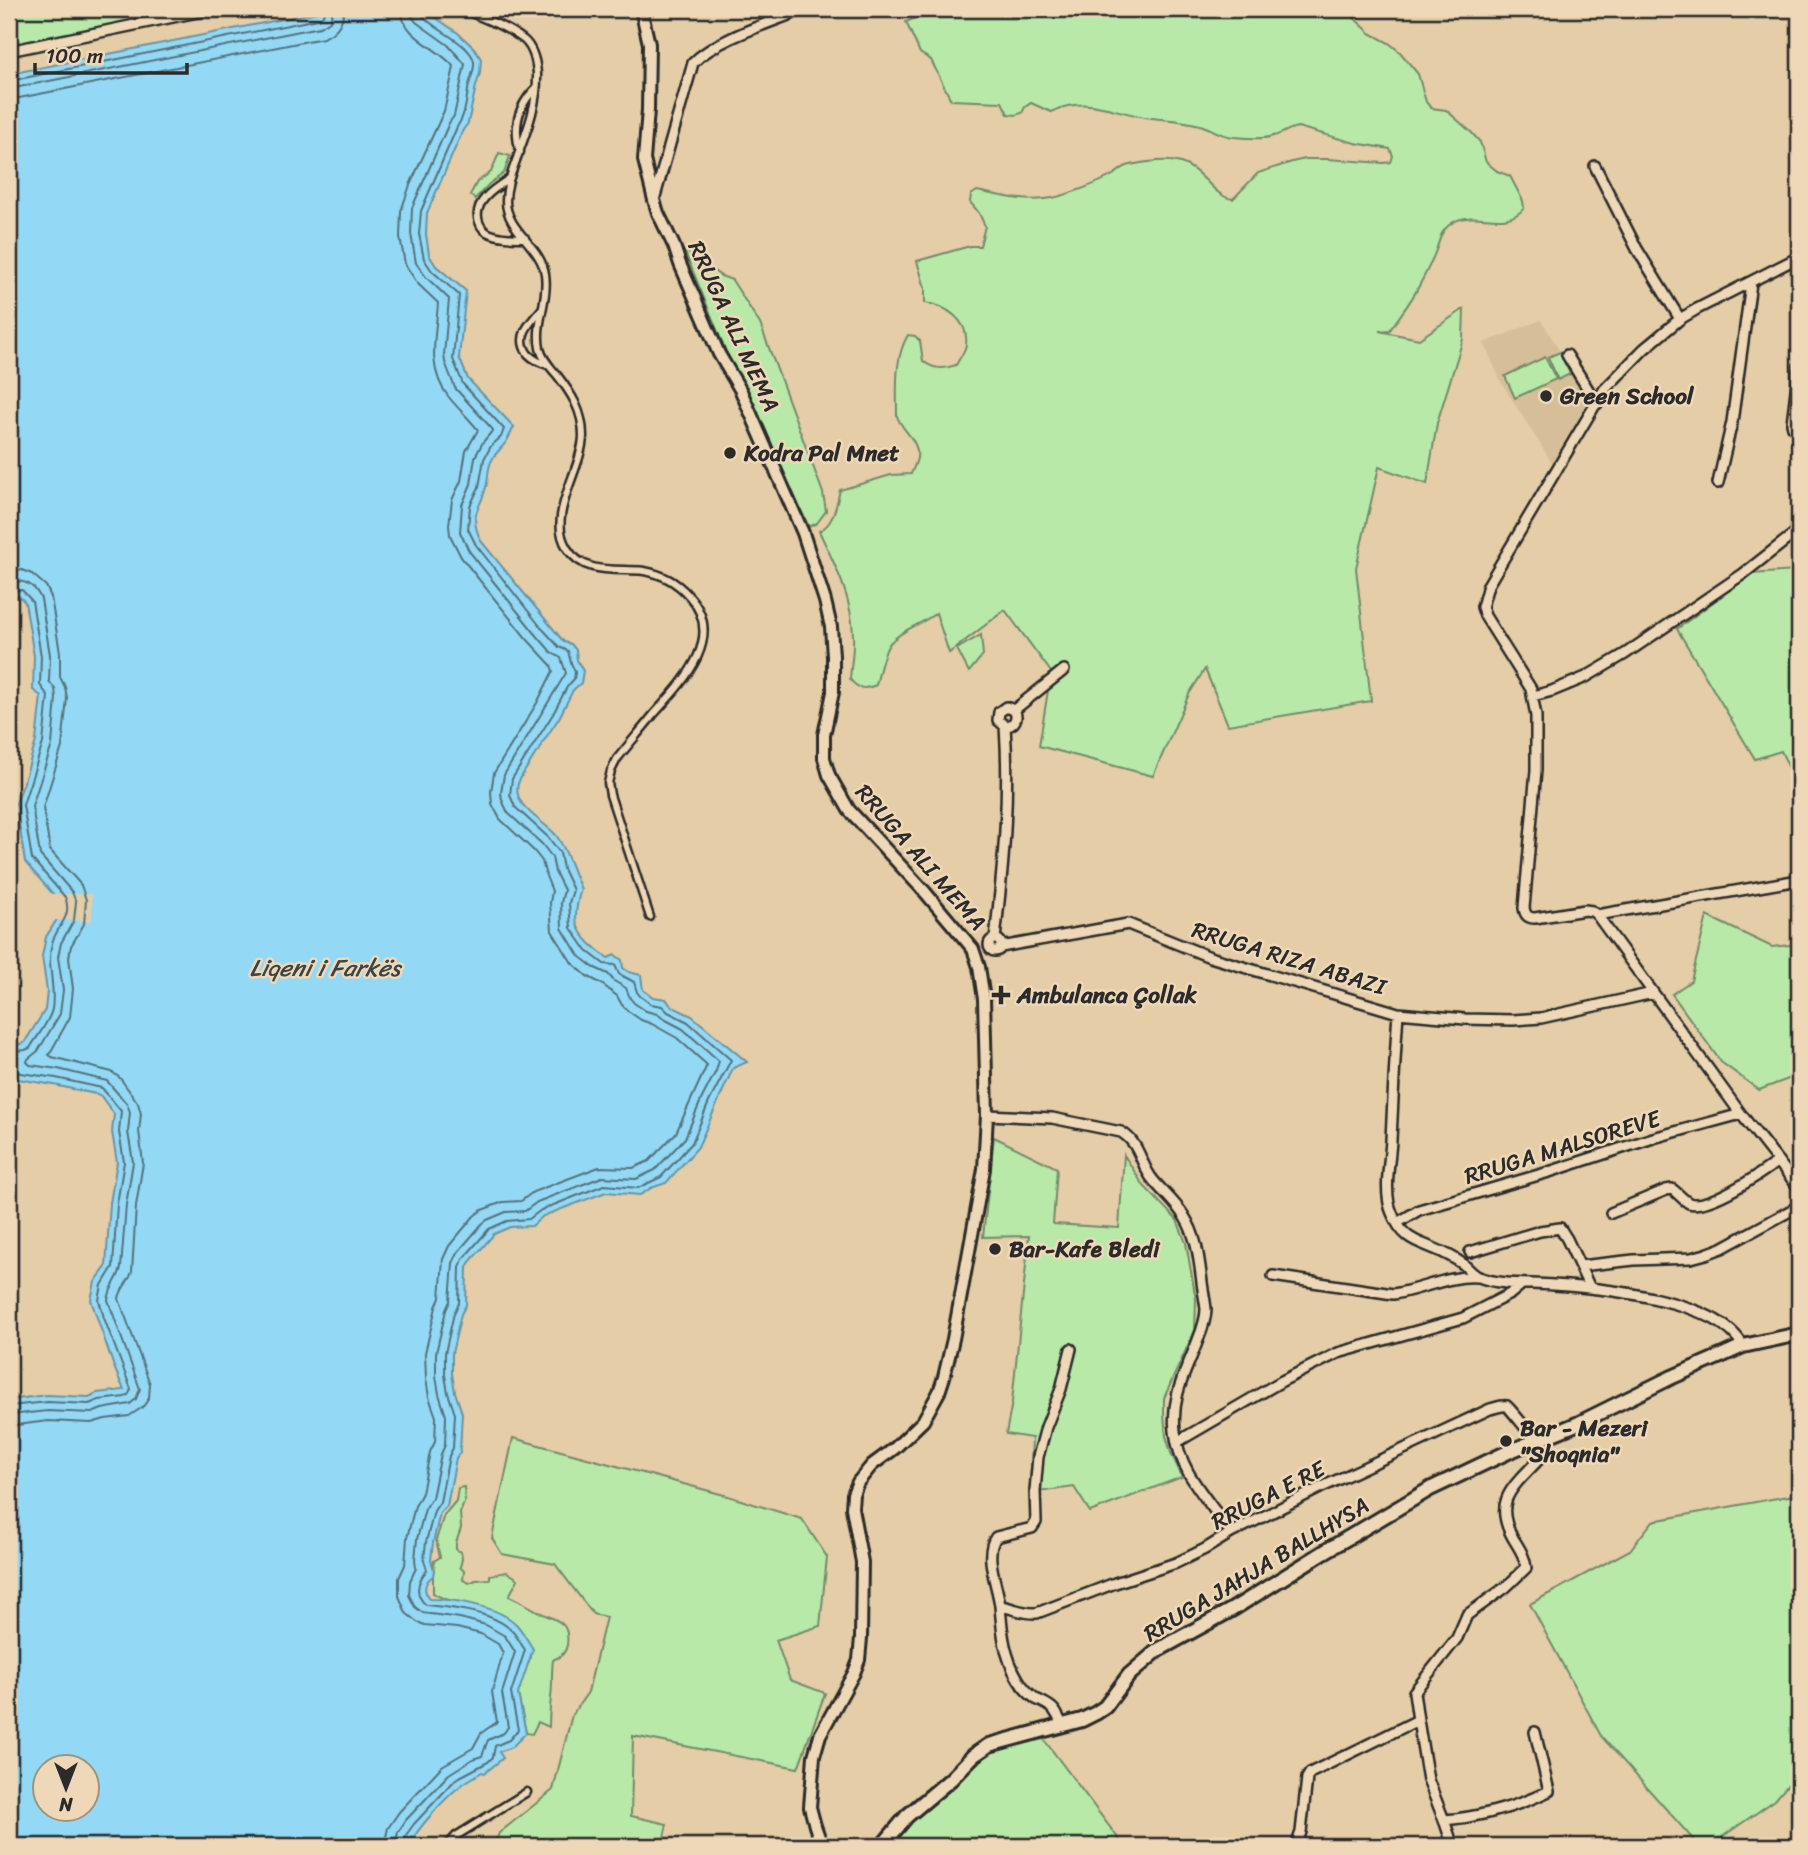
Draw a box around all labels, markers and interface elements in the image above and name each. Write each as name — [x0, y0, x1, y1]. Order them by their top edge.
scale bar — [35, 32, 187, 76]
text: 100 m — [46, 37, 103, 75]
street label: RRUGA ALI MEMA — [676, 234, 791, 419]
place label: Green School — [1559, 376, 1695, 417]
marker: Green School — [1538, 388, 1554, 404]
place label: Kodra Pal Mnet — [743, 433, 899, 474]
marker: Kodra Pal Mnet — [722, 445, 738, 461]
street label: RRUGA ALI MEMA — [844, 774, 997, 941]
street label: RRUGA RIZA ABAZI — [1187, 909, 1393, 1008]
water label: Liqeni i Farkës — [250, 947, 403, 989]
place label: Ambulanca Çollak — [1016, 975, 1198, 1016]
marker: Ambulanca Çollak — [991, 985, 1011, 1005]
street label: RRUGA MALSOREVE — [1459, 1098, 1666, 1197]
place label: Bar-Kafe Bledi — [1009, 1229, 1161, 1270]
marker: Bar-Kafe Bledi — [987, 1241, 1003, 1257]
place label: Bar - Mezeri "Shoqnia" — [1520, 1408, 1649, 1475]
marker: Bar - Mezeri "Shoqnia" — [1498, 1433, 1514, 1449]
street label: RRUGA E RE — [1204, 1449, 1334, 1542]
street label: RRUGA JAHJA BALLHYSA — [1135, 1486, 1377, 1653]
north arrow — [32, 1754, 102, 1824]
text: N — [59, 1788, 74, 1821]

